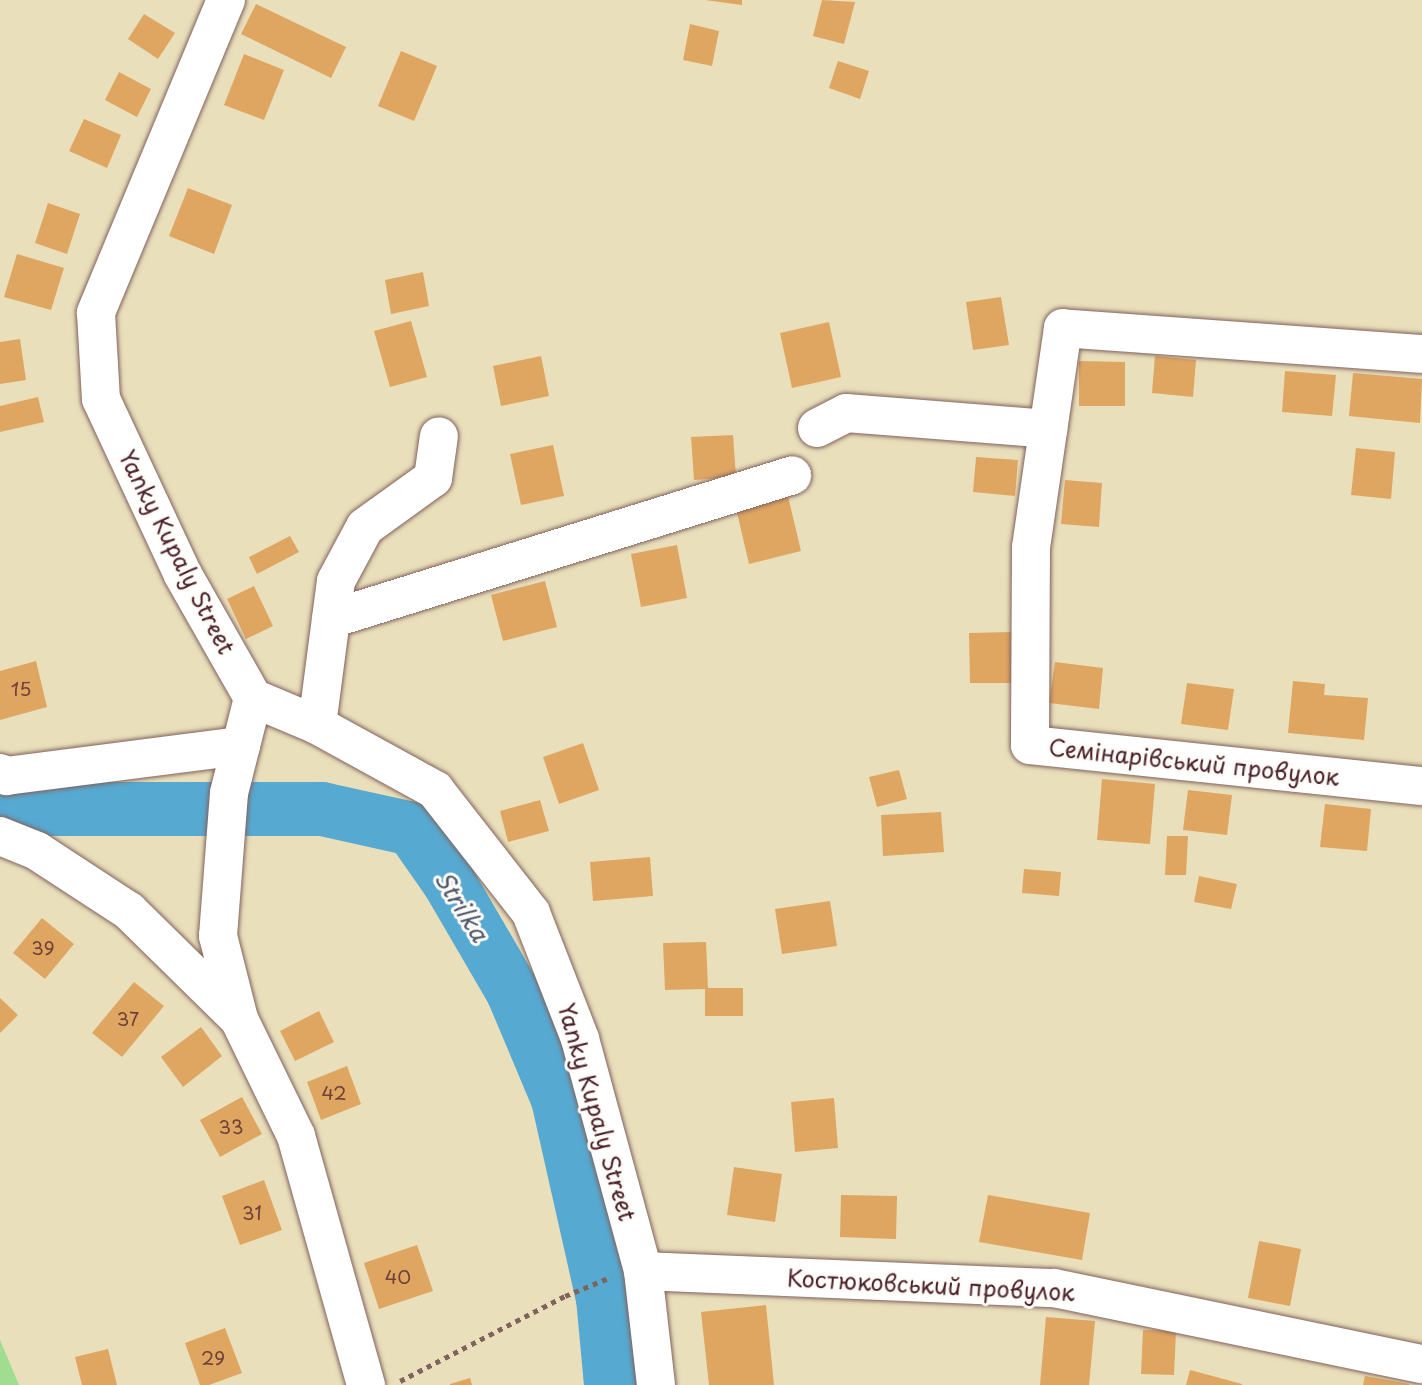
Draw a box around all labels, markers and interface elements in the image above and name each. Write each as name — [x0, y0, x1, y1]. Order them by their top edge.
street label: Yanky Kupaly Street — [113, 444, 241, 660]
house number: 15 — [11, 678, 31, 700]
street label: Семінарівський провулок — [1047, 733, 1341, 791]
water label: Strilka — [429, 866, 495, 946]
house number: 39 — [31, 937, 55, 959]
street label: Yanky Kupaly Street — [552, 999, 642, 1225]
house number: 37 — [117, 1008, 139, 1030]
house number: 42 — [321, 1082, 347, 1104]
house number: 33 — [219, 1116, 243, 1138]
house number: 31 — [242, 1202, 262, 1224]
street label: Костюковський провулок — [786, 1264, 1076, 1306]
house number: 40 — [385, 1266, 411, 1288]
house number: 29 — [201, 1347, 225, 1369]

